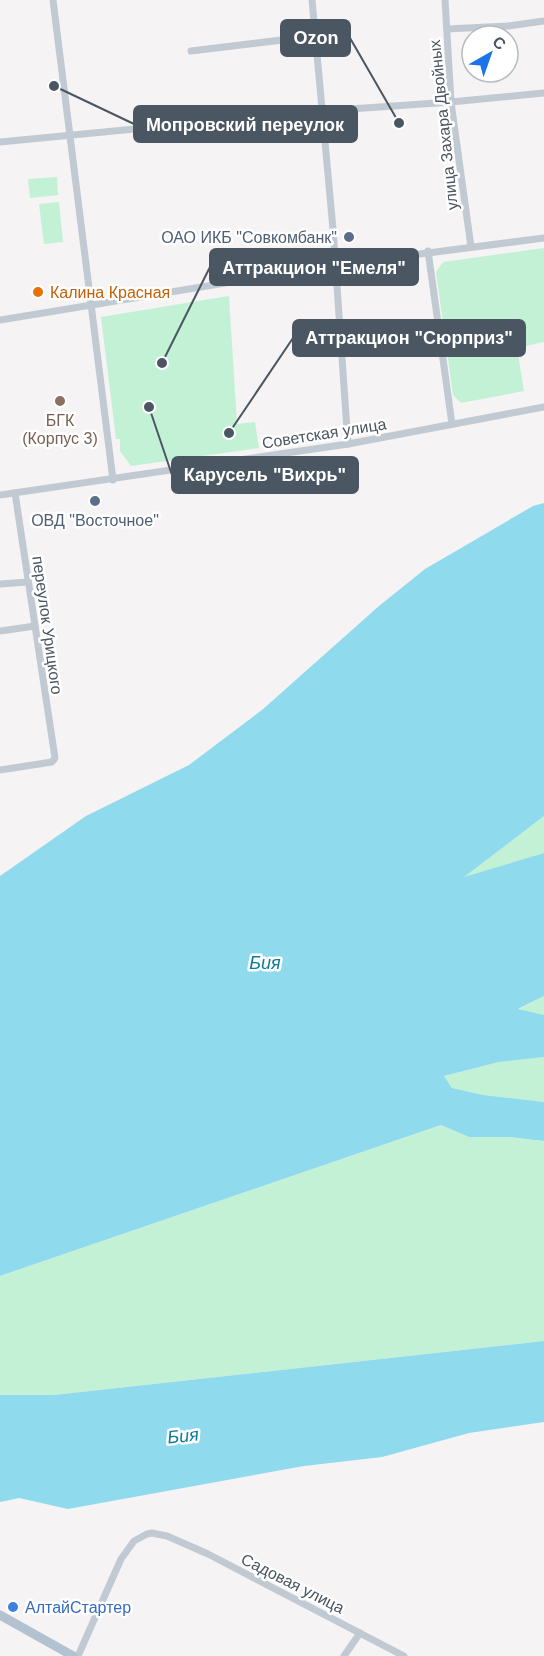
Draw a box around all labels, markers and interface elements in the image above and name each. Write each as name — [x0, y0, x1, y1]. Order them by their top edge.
callout: Ozon — [281, 20, 350, 56]
north arrow — [460, 24, 520, 84]
text: Ozon — [294, 28, 339, 48]
text: С — [489, 33, 510, 53]
street label: улица Захара Двойных — [426, 39, 461, 211]
callout: Мопровский переулок — [134, 106, 357, 142]
text: Мопровский переулок — [146, 115, 345, 135]
place label: ОАО ИКБ "Совкомбанк" — [161, 229, 337, 246]
marker: ОАО ИКБ "Совкомбанк" — [342, 230, 356, 244]
callout: Аттракцион "Емеля" — [210, 249, 418, 285]
text: Аттракцион "Емеля" — [222, 258, 406, 278]
place label: Калина Красная — [50, 284, 170, 301]
marker: Калина Красная — [31, 285, 45, 299]
callout: Аттракцион "Сюрприз" — [293, 320, 525, 356]
text: Аттракцион "Сюрприз" — [305, 328, 513, 348]
marker: БГК (Корпус 3) — [53, 394, 67, 408]
place label: БГК (Корпус 3) — [22, 412, 98, 447]
street label: Советская улица — [261, 415, 388, 452]
callout: Карусель "Вихрь" — [172, 457, 358, 493]
text: Карусель "Вихрь" — [184, 465, 346, 485]
marker: ОВД "Восточное" — [88, 494, 102, 508]
place label: ОВД "Восточное" — [31, 512, 159, 529]
street label: переулок Урицкого — [29, 555, 66, 695]
water label: Бия — [249, 953, 281, 973]
water label: Бия — [166, 1424, 200, 1448]
street label: Садовая улица — [238, 1550, 347, 1617]
place label: АлтайСтартер — [25, 1599, 131, 1616]
marker: АлтайСтартер — [6, 1600, 20, 1614]

